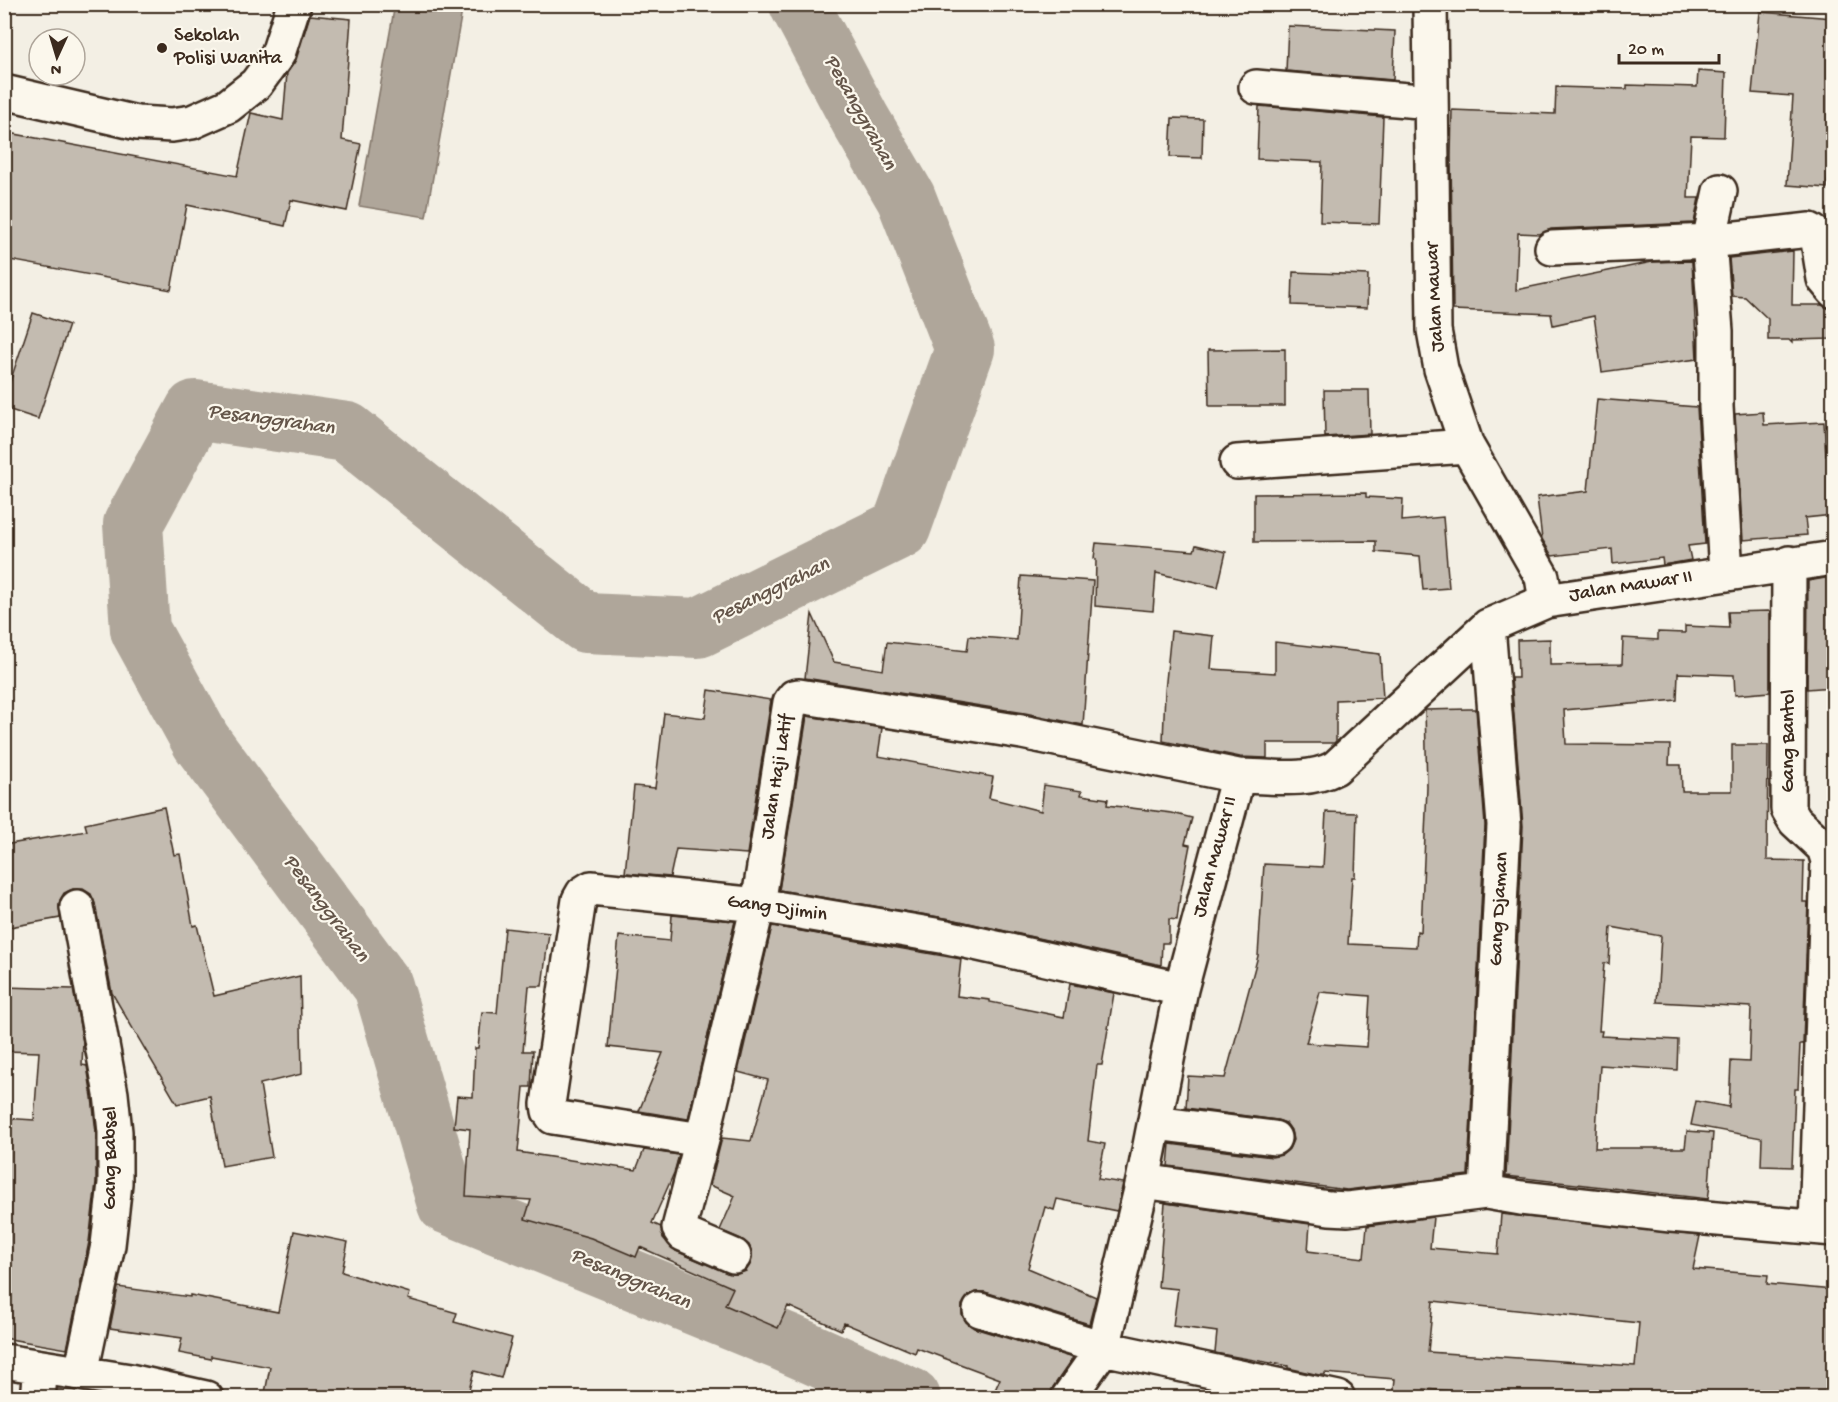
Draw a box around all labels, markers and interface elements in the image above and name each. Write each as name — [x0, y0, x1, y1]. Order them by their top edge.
place label: Sekolah Polisi Wanita — [173, 25, 283, 71]
north arrow — [27, 27, 87, 87]
scale bar — [1619, 27, 1720, 65]
text: 20 m — [1628, 40, 1664, 61]
marker: Sekolah Polisi Wanita — [155, 41, 169, 55]
water label: Pesanggrahan — [817, 51, 901, 176]
text: N — [50, 59, 62, 78]
street label: Jalan Mawar — [1422, 240, 1450, 353]
water label: Pesanggrahan — [206, 400, 337, 442]
water label: Pesanggrahan — [708, 552, 835, 631]
street label: Jalan Mawar II — [1568, 566, 1694, 608]
street label: Gang Bantol — [1778, 689, 1801, 793]
street label: Jalan Haji Latif — [757, 711, 799, 841]
street label: Jalan Mawar II — [1189, 794, 1243, 920]
water label: Pesanggrahan — [277, 850, 374, 968]
street label: Gang Djaman — [1486, 851, 1514, 967]
street label: Gang Djimin — [726, 891, 829, 927]
street label: Gang Babsel — [100, 1106, 123, 1210]
water label: Pesanggrahan — [566, 1244, 695, 1317]

